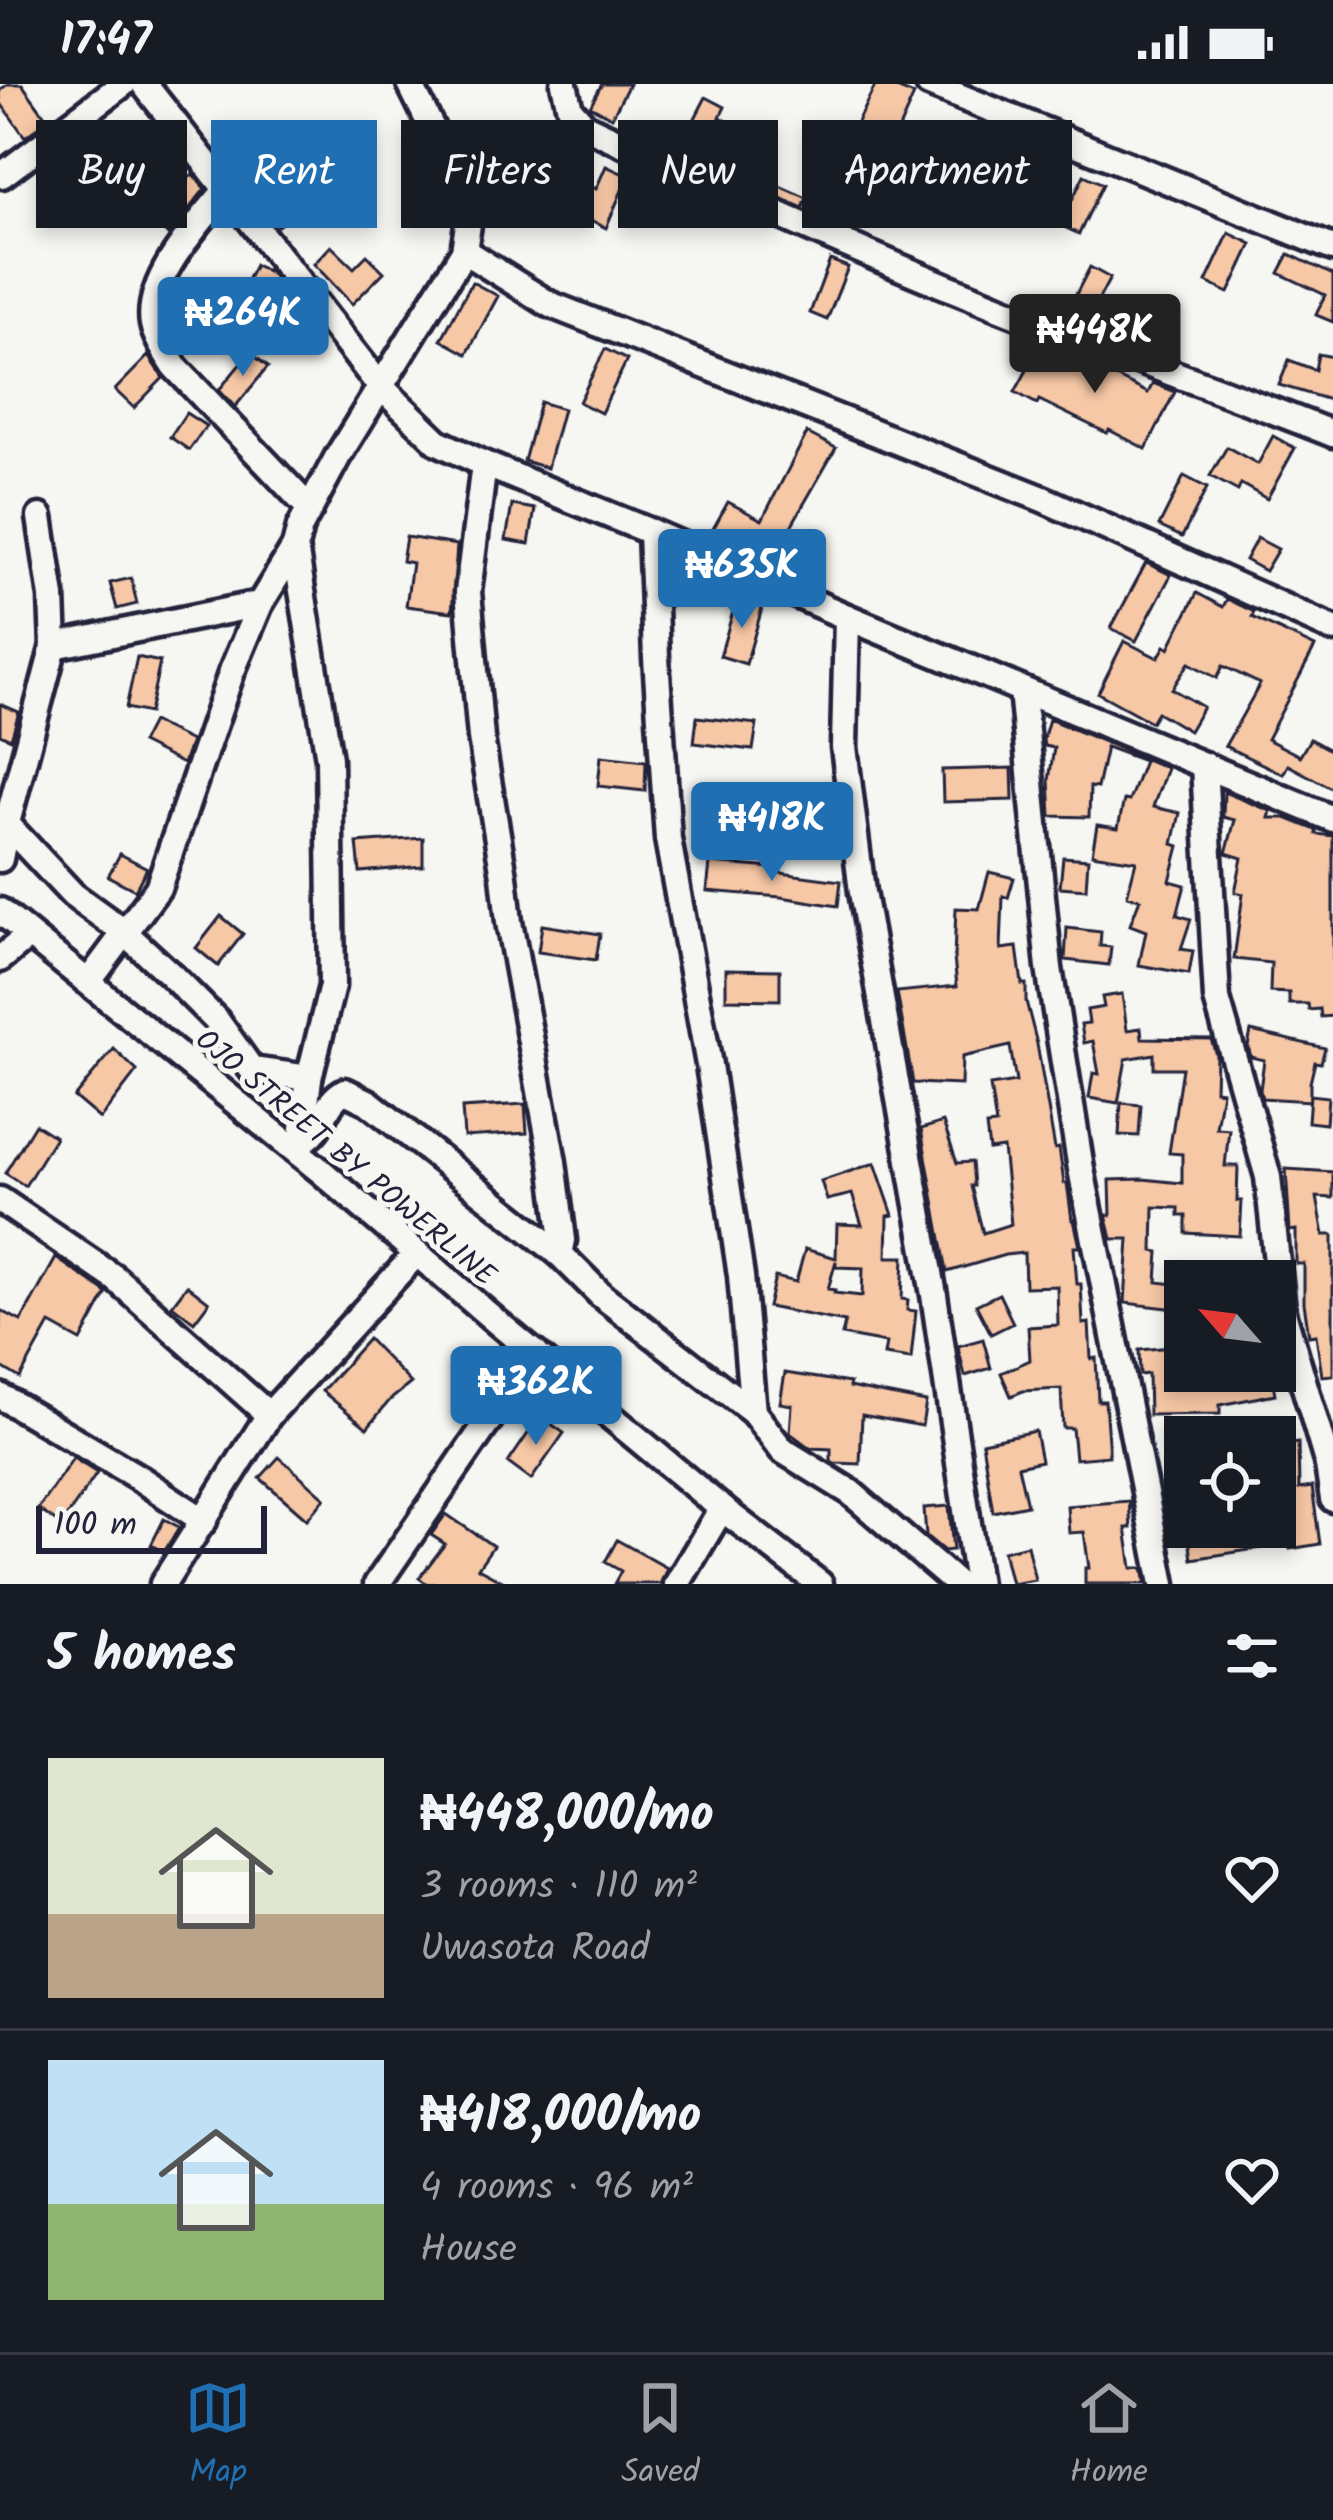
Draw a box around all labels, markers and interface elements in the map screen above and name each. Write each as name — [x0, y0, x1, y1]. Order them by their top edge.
text: 17:47 — [60, 6, 152, 78]
chip: Buy — [36, 120, 187, 228]
chip: Rent — [211, 120, 377, 228]
chip: Filters — [401, 120, 594, 228]
chip: New — [618, 120, 778, 228]
chip: Apartment — [802, 120, 1072, 228]
pin: ₦264K — [159, 277, 327, 379]
text: ₦264K — [185, 285, 301, 347]
pin: ₦448K — [1011, 294, 1179, 396]
text: ₦448K — [1036, 302, 1154, 364]
pin: ₦635K — [658, 529, 826, 631]
text: ₦635K — [685, 537, 799, 599]
pin: ₦418K — [688, 782, 856, 884]
text: ₦418K — [718, 790, 826, 852]
street label: OJO STREET BY POWERLINE — [183, 1018, 507, 1300]
north arrow — [1164, 1260, 1296, 1392]
map controls — [1164, 1260, 1296, 1548]
pin: ₦362K — [452, 1346, 620, 1448]
text: ₦362K — [478, 1354, 594, 1416]
button: locate — [1164, 1416, 1296, 1548]
scale bar — [36, 1500, 267, 1553]
text: 100 m — [54, 1500, 137, 1553]
text: 5 homes — [48, 1616, 236, 1697]
icon: filters — [1219, 1623, 1285, 1689]
text: ₦448,000/mo — [420, 1776, 714, 1857]
icon: home — [144, 1806, 288, 1950]
icon: heart — [1219, 1845, 1285, 1911]
text: 3 rooms · 110 m² — [420, 1857, 697, 1919]
text: Uwasota Road — [420, 1919, 649, 1981]
text: ₦418,000/mo — [420, 2077, 701, 2158]
icon: home — [144, 2108, 288, 2252]
icon: heart — [1219, 2147, 1285, 2213]
text: 4 rooms · 96 m² — [420, 2158, 693, 2220]
text: House — [420, 2220, 517, 2282]
tab: Map — [185, 2375, 251, 2500]
tab: Saved — [621, 2375, 700, 2500]
tab: Home — [1070, 2375, 1148, 2500]

